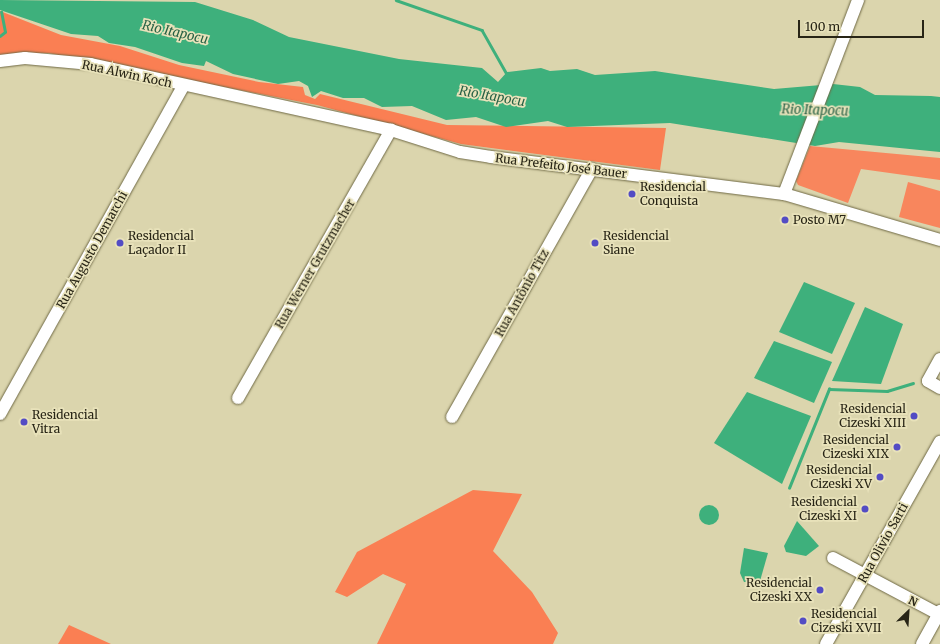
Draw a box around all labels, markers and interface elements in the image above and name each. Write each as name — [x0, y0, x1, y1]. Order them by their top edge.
scale bar — [800, 12, 926, 38]
water label: Rio Itapocu — [141, 18, 209, 48]
text: 100 m — [805, 19, 840, 34]
street label: Rua Alwin Koch — [81, 57, 173, 91]
water label: Rio Itapocu — [458, 84, 526, 110]
water label: Rio Itapocu — [781, 102, 849, 120]
street label: Rua Prefeito José Bauer — [494, 151, 628, 181]
place label: Residencial Conquista — [640, 180, 706, 208]
street label: Rua Augusto Demarchi — [54, 189, 130, 311]
marker: Residencial Conquista — [627, 189, 637, 199]
street label: Rua Werner Grutzmacher — [272, 197, 358, 331]
place label: Posto M7 — [793, 213, 846, 227]
marker: Posto M7 — [780, 215, 790, 225]
place label: Residencial Laçador II — [128, 229, 194, 257]
place label: Residencial Siane — [603, 229, 669, 257]
marker: Residencial Laçador II — [115, 238, 125, 248]
marker: Residencial Siane — [590, 238, 600, 248]
street label: Rua Antônio Titz — [492, 247, 552, 339]
place label: Residencial Cizeski XIII — [839, 402, 906, 430]
place label: Residencial Vitra — [32, 408, 98, 436]
marker: Residencial Cizeski XIII — [909, 411, 919, 421]
marker: Residencial Vitra — [19, 417, 29, 427]
place label: Residencial Cizeski XIX — [822, 433, 889, 461]
marker: Residencial Cizeski XIX — [892, 442, 902, 452]
place label: Residencial Cizeski XV — [806, 463, 872, 491]
marker: Residencial Cizeski XV — [875, 472, 885, 482]
place label: Residencial Cizeski XI — [791, 495, 857, 523]
street label: Rua Olivio Sarti — [855, 500, 911, 586]
marker: Residencial Cizeski XI — [860, 504, 870, 514]
place label: Residencial Cizeski XX — [746, 576, 812, 604]
marker: Residencial Cizeski XX — [815, 585, 825, 595]
north arrow — [888, 592, 928, 632]
text: N — [906, 593, 920, 609]
place label: Residencial Cizeski XVII — [811, 607, 882, 635]
marker: Residencial Cizeski XVII — [798, 616, 808, 626]

